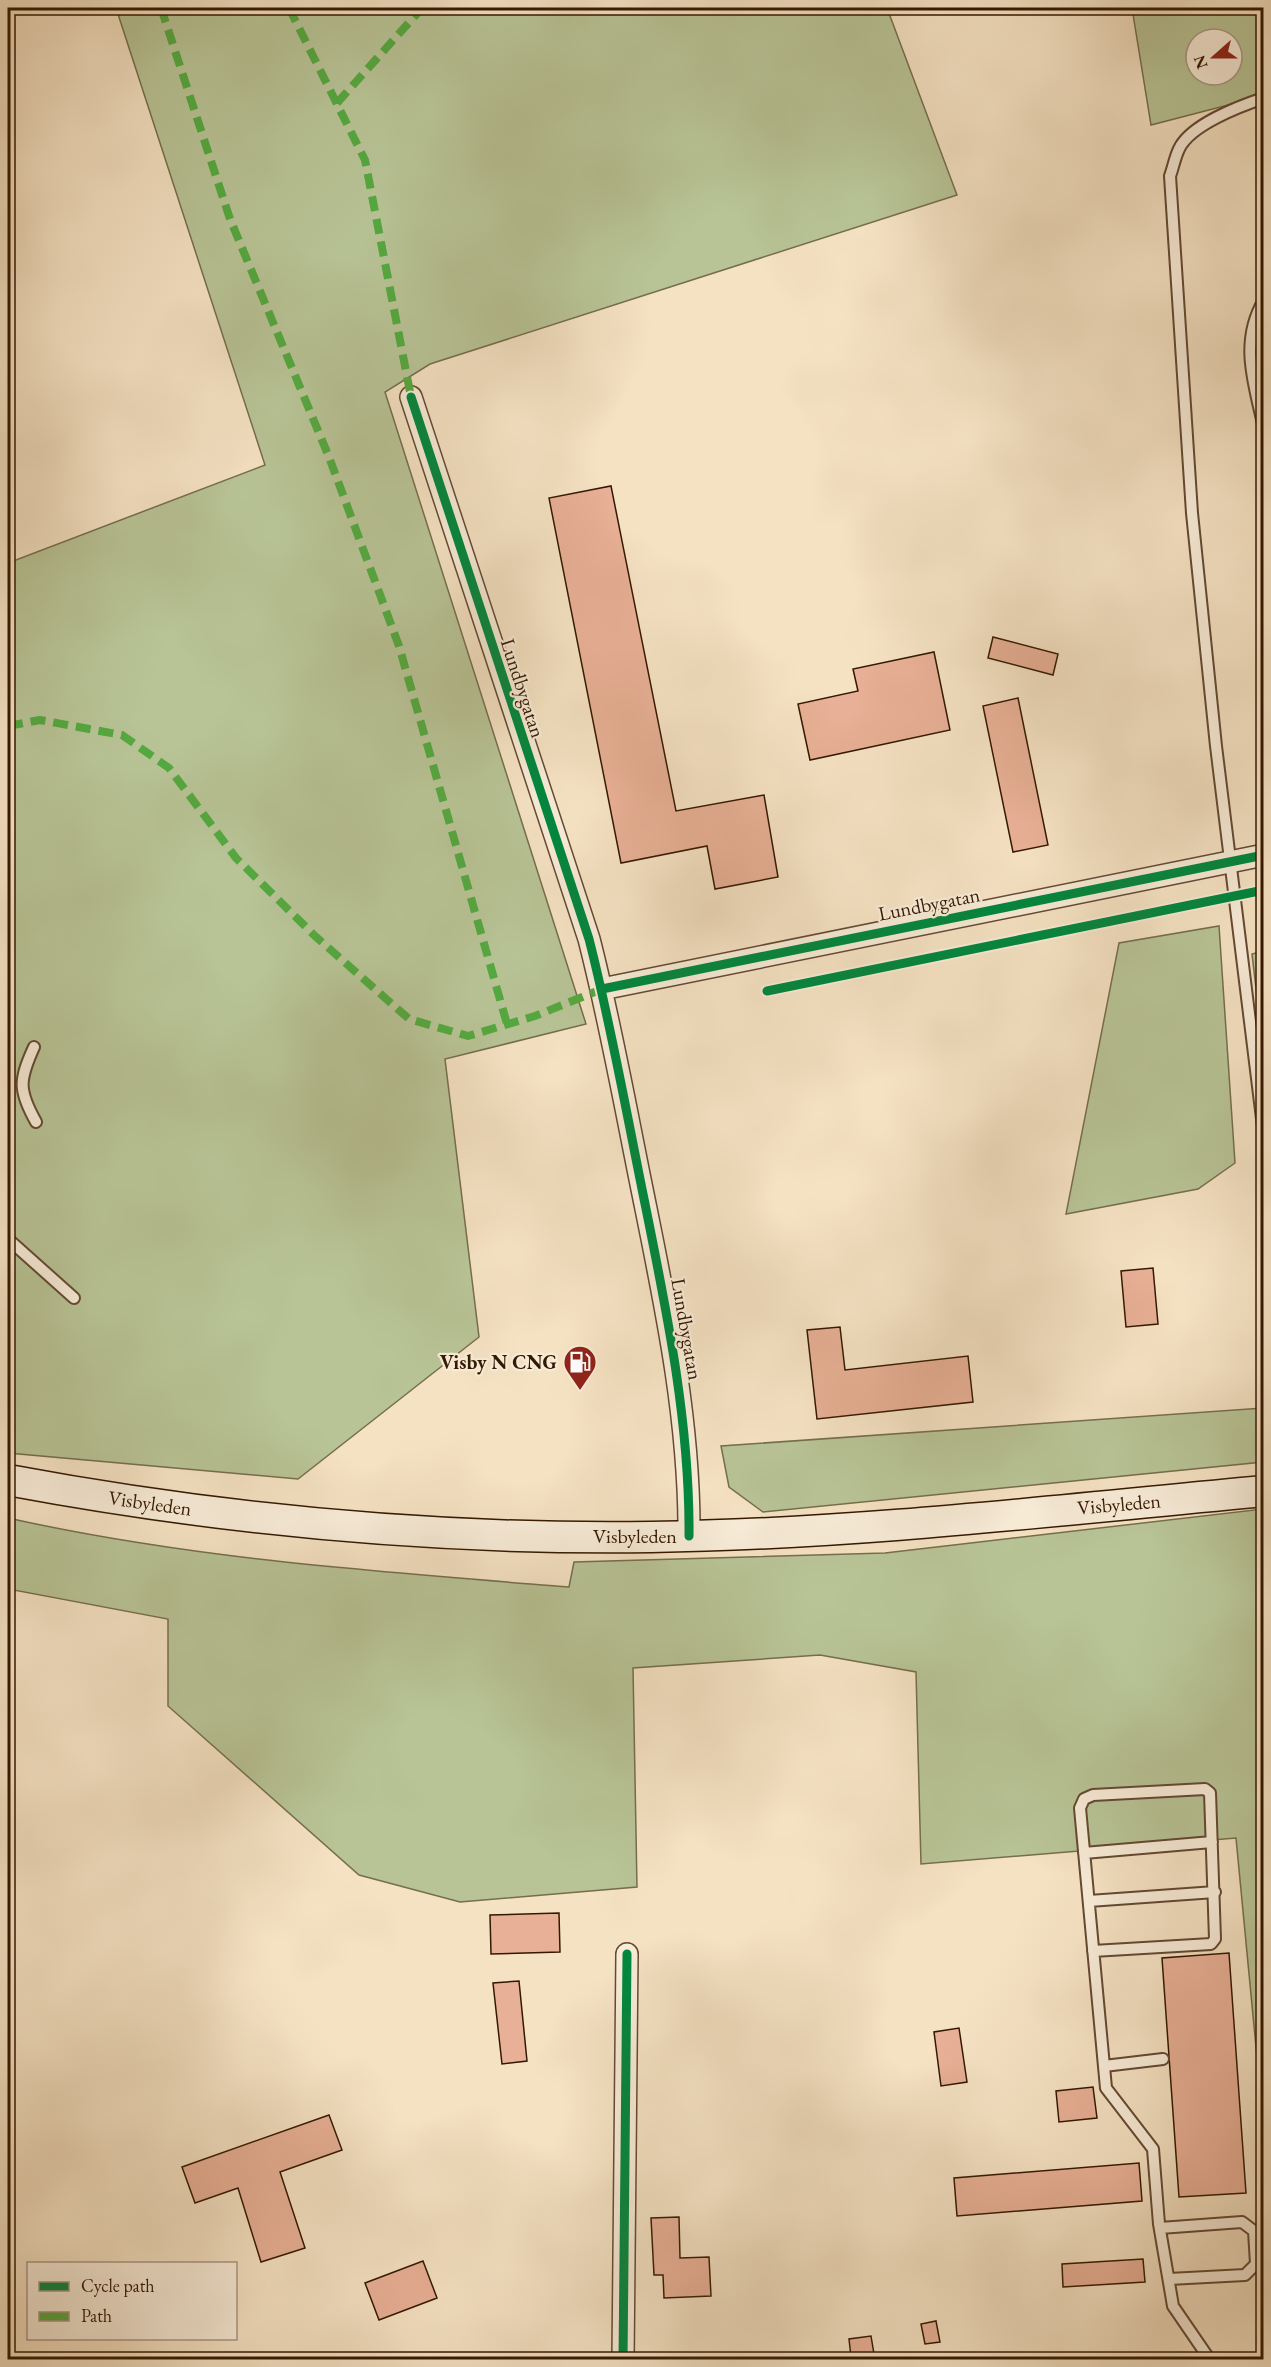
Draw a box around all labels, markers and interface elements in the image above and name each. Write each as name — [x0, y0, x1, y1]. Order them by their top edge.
north arrow — [1184, 27, 1244, 87]
text: N — [1188, 52, 1213, 72]
street label: Lundbygatan — [495, 635, 551, 741]
street label: Lundbygatan — [876, 881, 982, 927]
street label: Lundbygatan — [665, 1276, 709, 1382]
fuel station icon: Visby N CNG — [562, 1344, 598, 1391]
place label: Visby N CNG — [440, 1349, 557, 1375]
street label: Visbyleden — [107, 1484, 194, 1522]
street label: Visbyleden — [1076, 1487, 1162, 1521]
street label: Visbyleden — [593, 1523, 677, 1549]
legend — [27, 2262, 237, 2340]
text: Cycle path — [81, 2274, 155, 2297]
text: Path — [81, 2304, 112, 2327]

